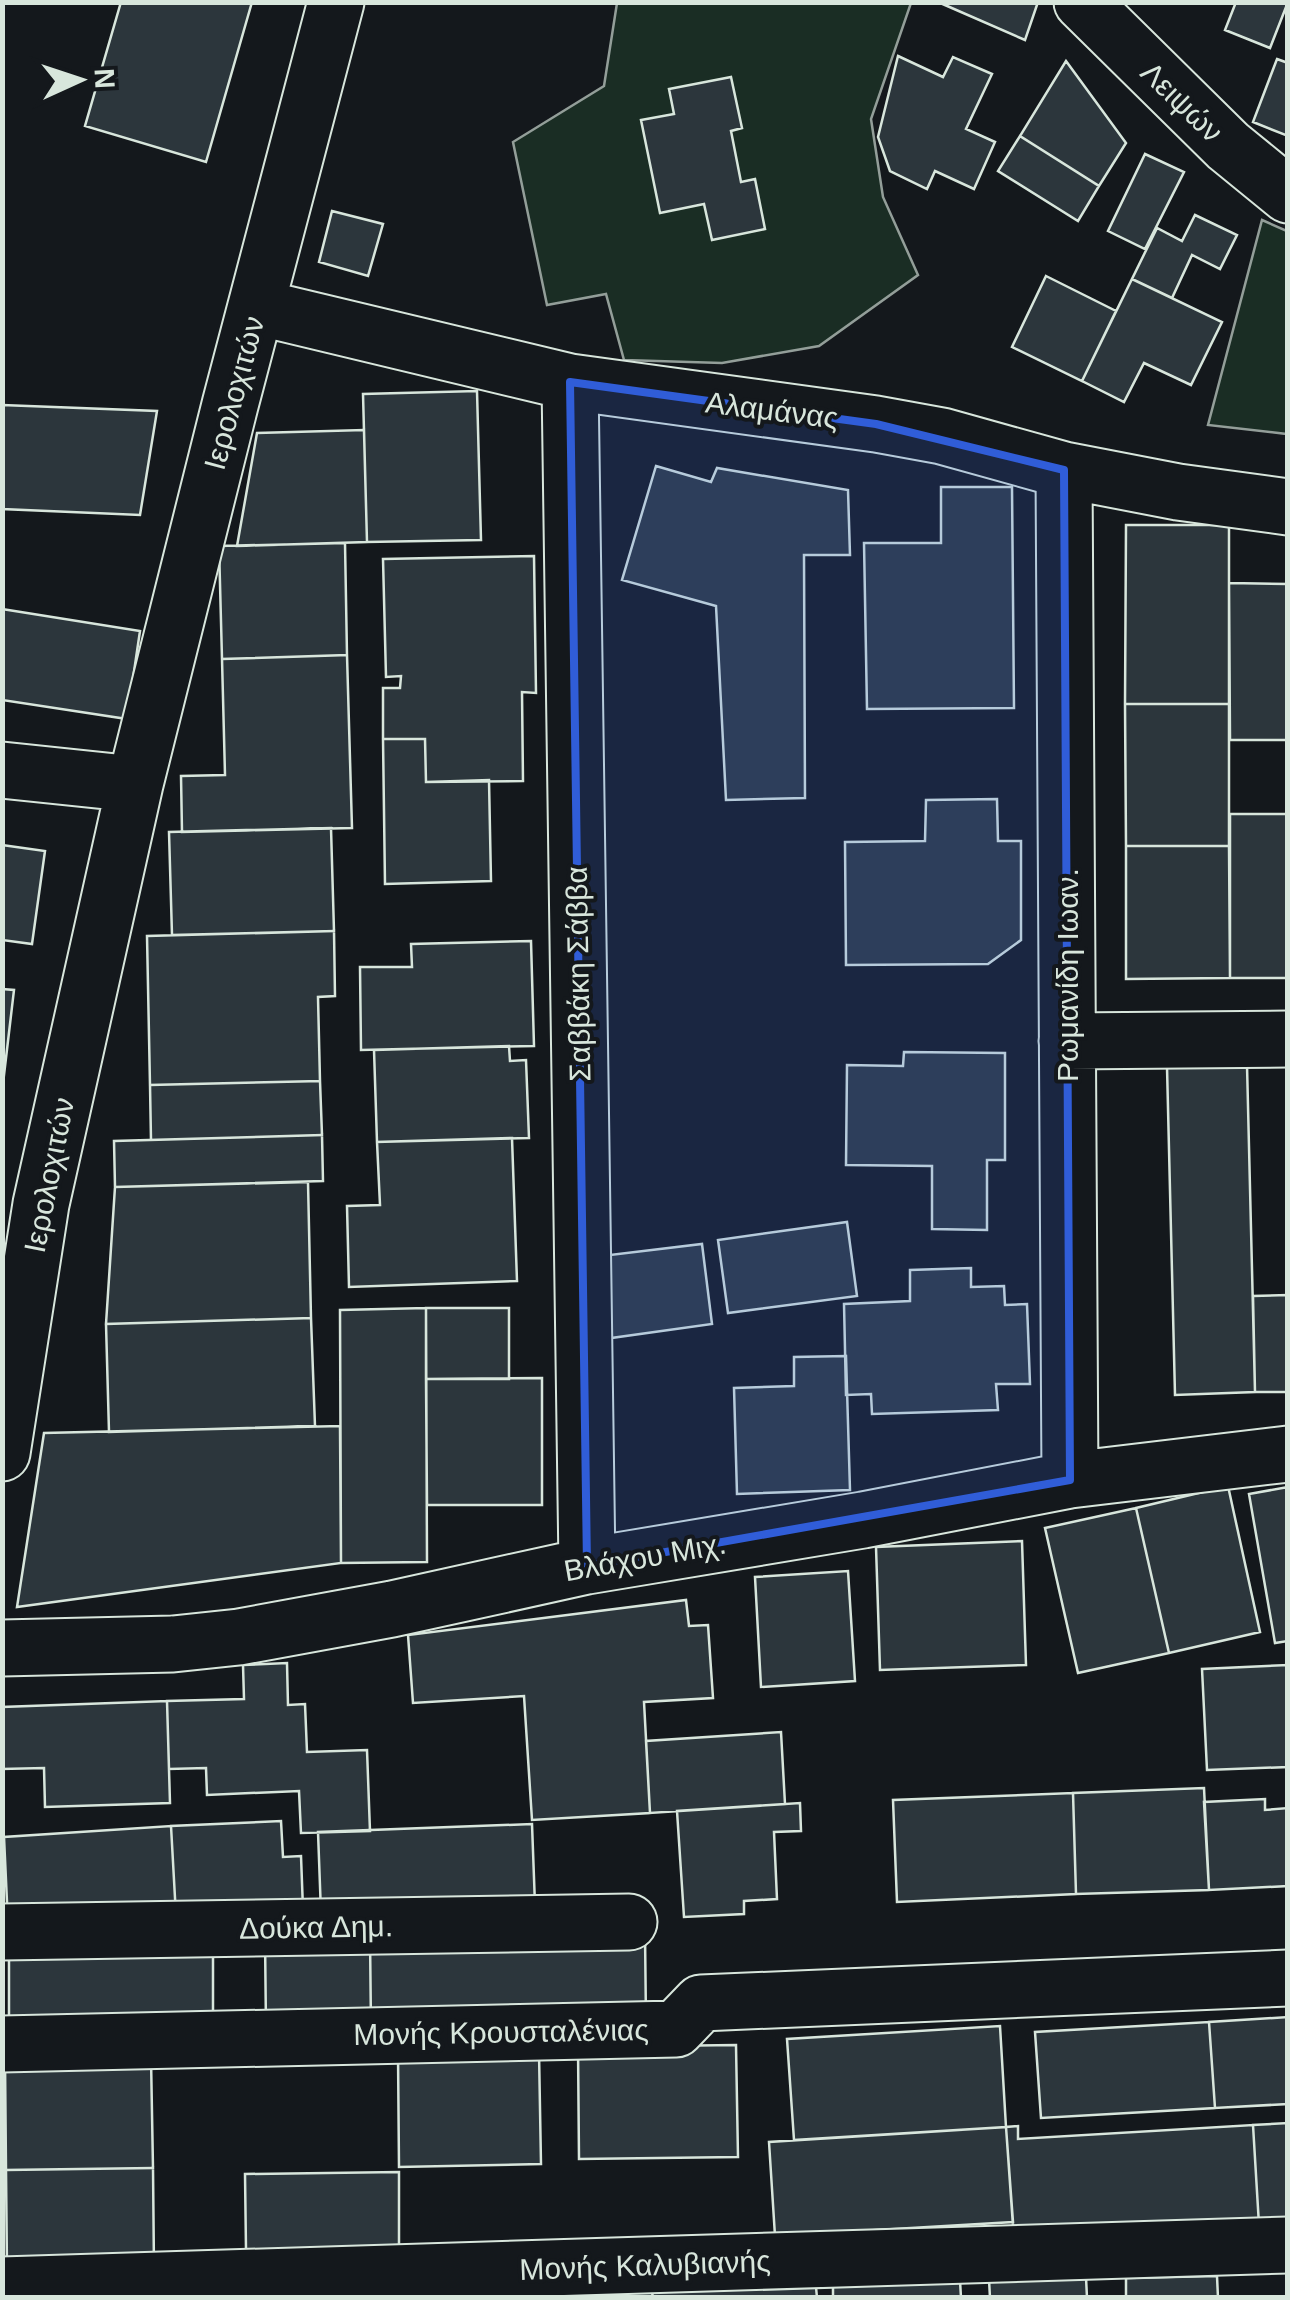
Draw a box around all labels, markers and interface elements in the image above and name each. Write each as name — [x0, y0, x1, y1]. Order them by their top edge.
north arrow — [30, 30, 130, 130]
street label: Λειψών — [1135, 55, 1229, 149]
text: N — [88, 68, 120, 90]
street label: Ιερολοχιτών — [198, 313, 270, 473]
street label: Αλαμάνας — [704, 385, 840, 435]
street label: Σαββάκη Σάββα — [560, 866, 596, 1082]
street label: Ρωμανίδη Ιωαν. — [1051, 868, 1084, 1082]
street label: Ιερολοχιτών — [18, 1095, 80, 1255]
street label: Βλάχου Μιχ. — [561, 1527, 729, 1587]
street label: Δούκα Δημ. — [239, 1909, 393, 1945]
street label: Μονής Κρουσταλένιας — [353, 2013, 649, 2051]
street label: Μονής Καλυβιανής — [519, 2244, 771, 2286]

